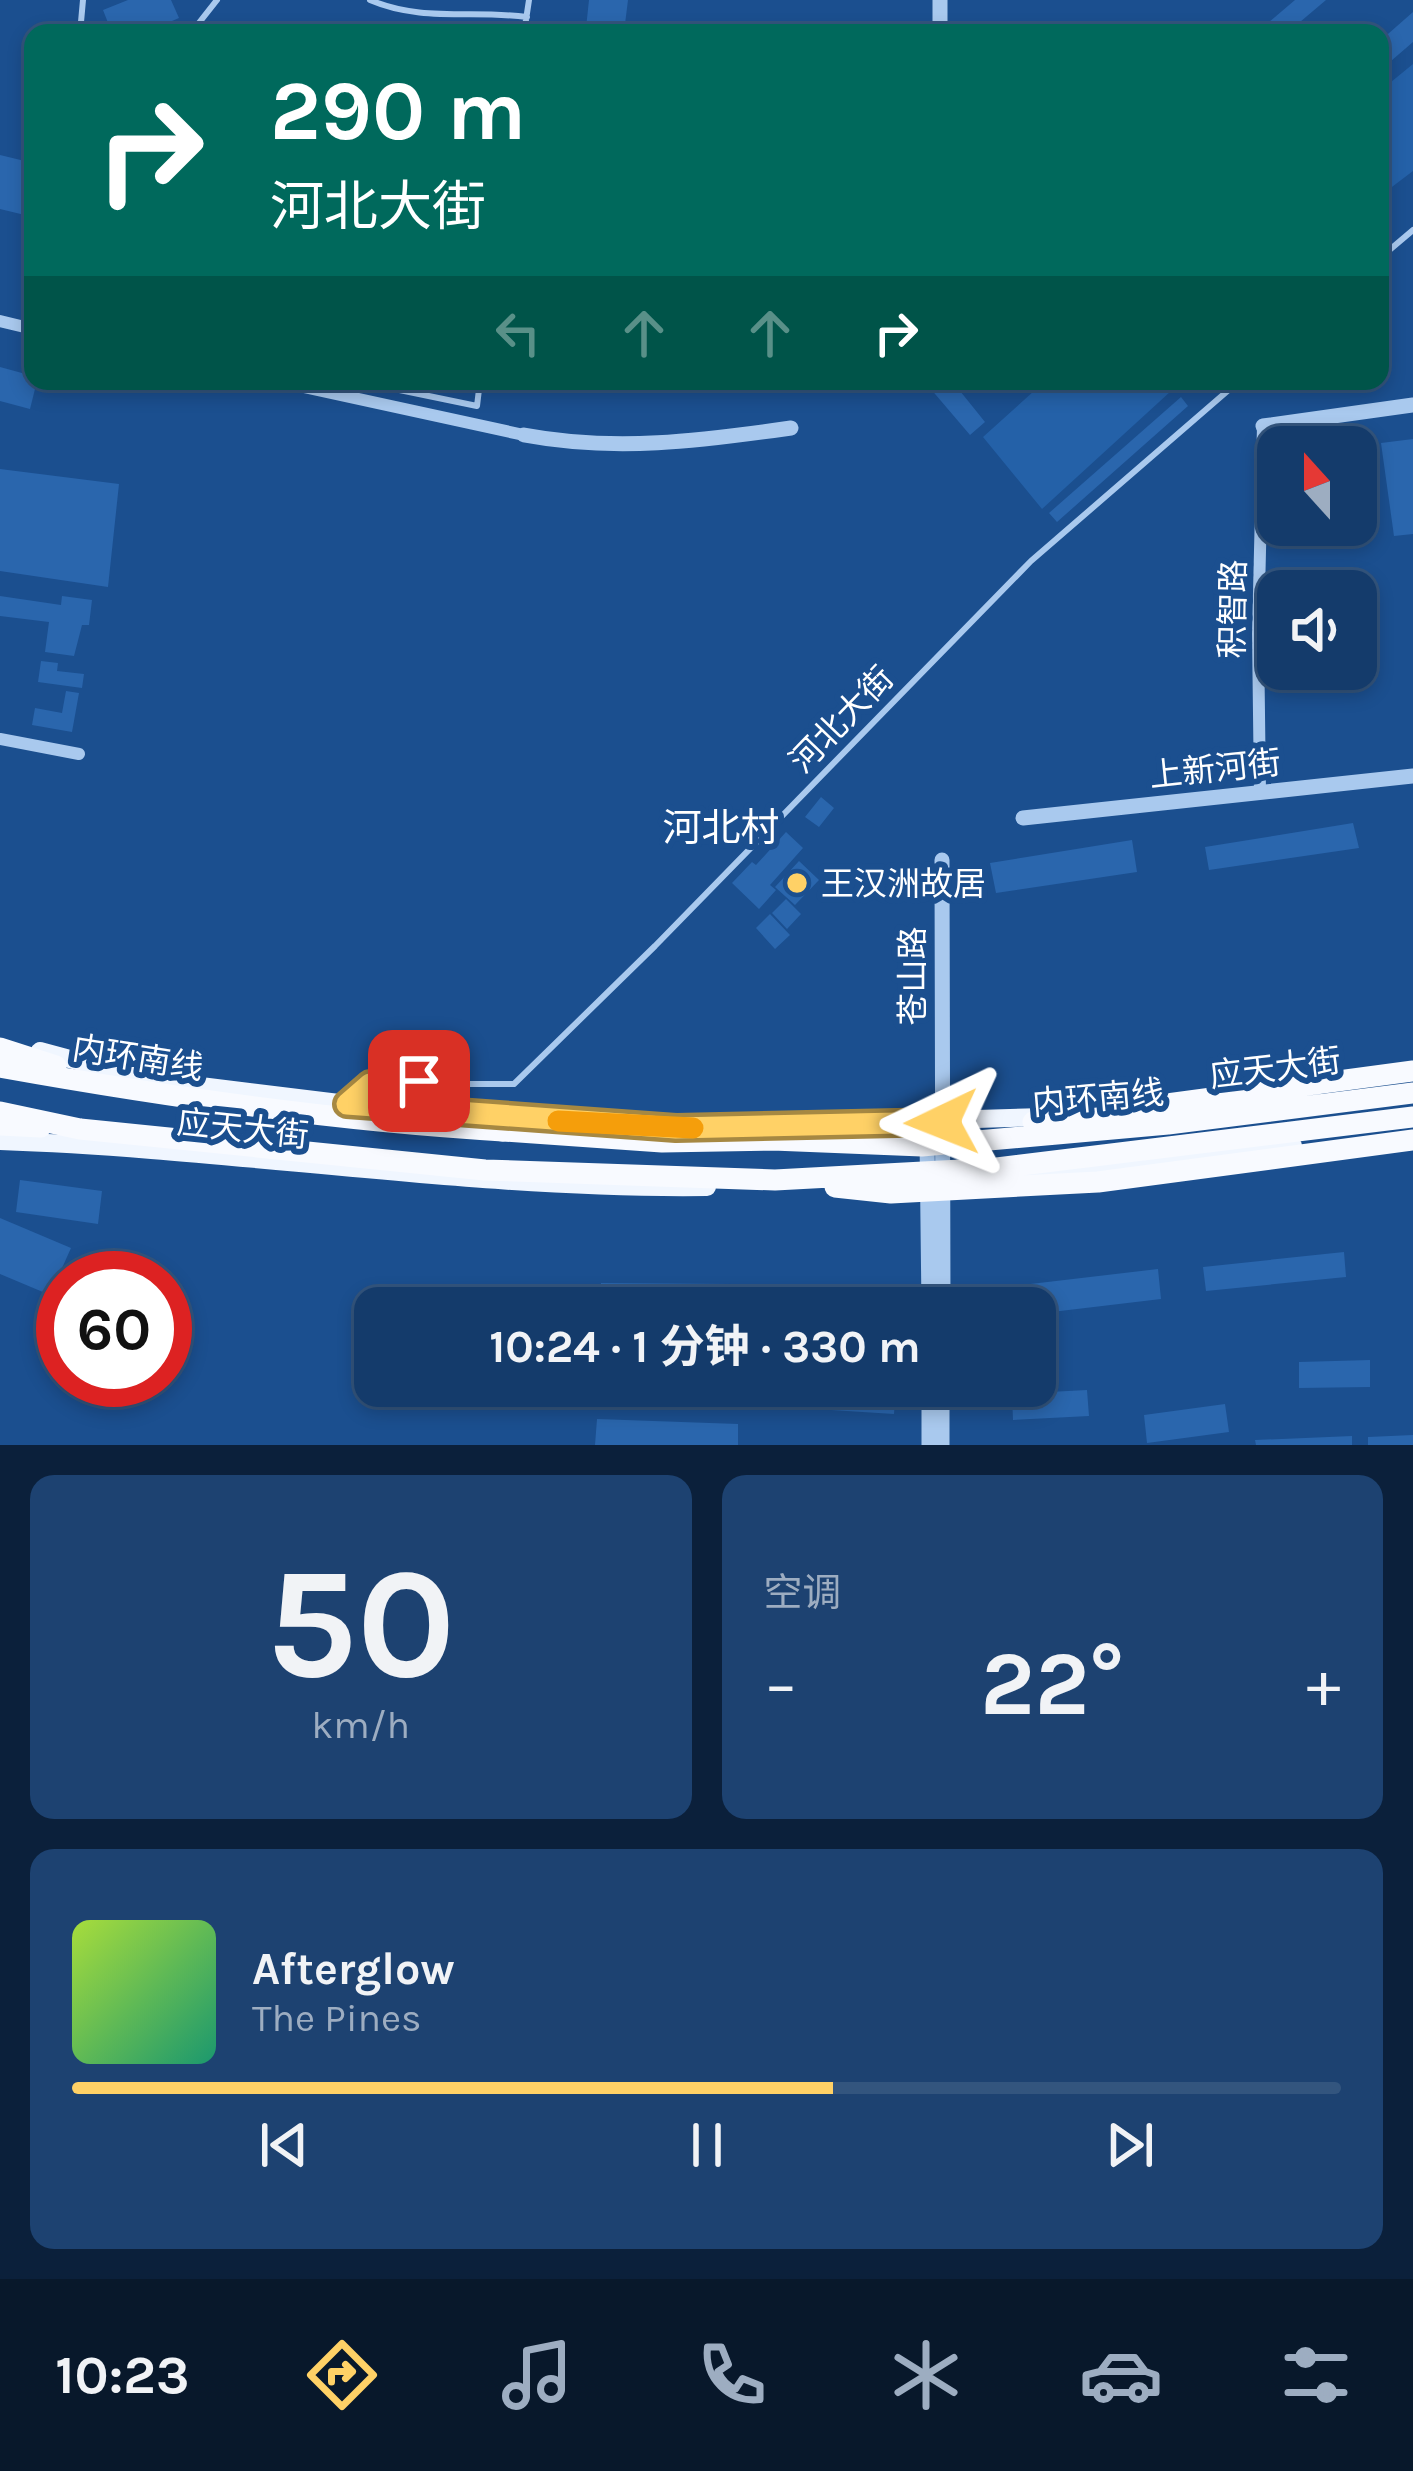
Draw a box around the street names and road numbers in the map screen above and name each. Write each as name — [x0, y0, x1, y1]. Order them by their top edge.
street label: 积智路 — [1213, 559, 1253, 659]
street label: 河北大街 — [782, 659, 901, 780]
street label: 上新河街 — [1147, 743, 1283, 795]
street label: 苍山路 — [894, 927, 932, 1026]
street label: 内环南线 — [70, 1029, 206, 1087]
street label: 应天大街 — [1207, 1041, 1343, 1095]
street label: 内环南线 — [1031, 1073, 1165, 1123]
street label: 应天大街 — [175, 1103, 311, 1155]

